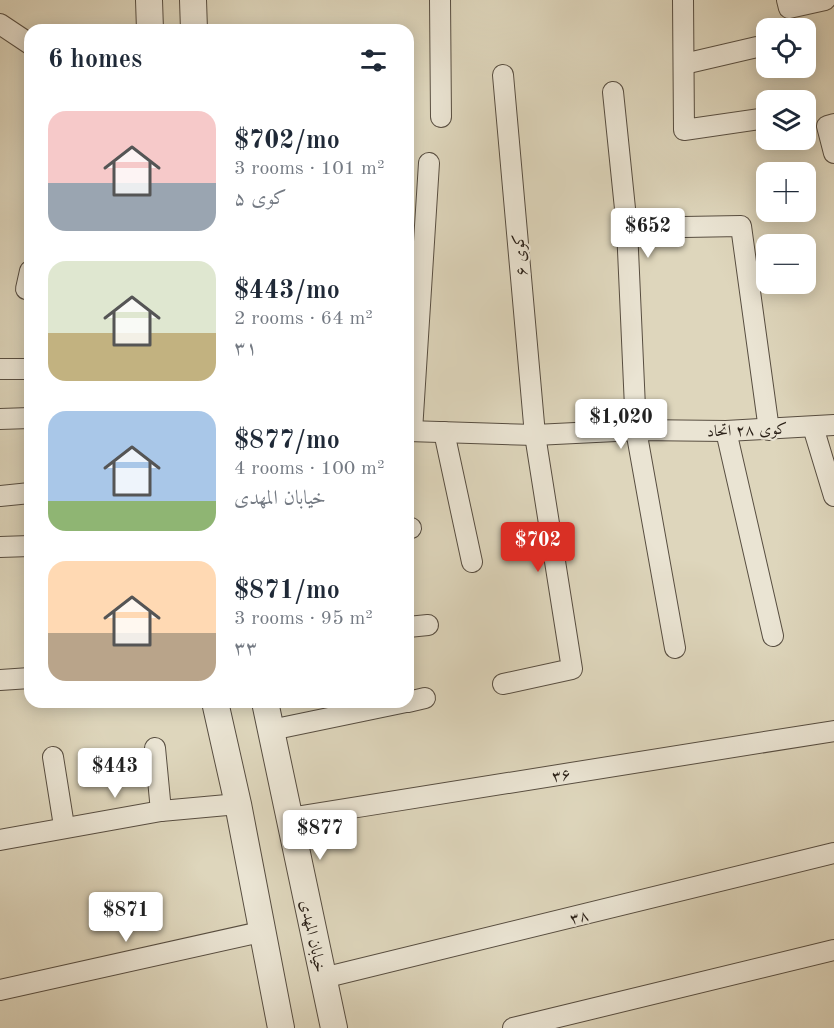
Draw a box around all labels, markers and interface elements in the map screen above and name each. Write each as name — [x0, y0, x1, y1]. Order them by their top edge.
map controls — [756, 18, 816, 294]
button: locate — [756, 18, 816, 78]
icon: filters — [357, 44, 390, 77]
text: 6 homes — [48, 47, 142, 73]
button: layers — [756, 90, 816, 150]
text: $702/mo — [234, 128, 340, 154]
icon: home — [96, 135, 168, 207]
text: 3 rooms · 101 m² — [234, 159, 384, 179]
button: + — [756, 162, 816, 222]
text: کوی ۵ — [234, 189, 287, 209]
pin: $652 — [612, 208, 684, 259]
text: $652 — [625, 217, 671, 237]
street label: کوی ۶ — [510, 233, 532, 277]
button: − — [756, 234, 816, 294]
text: $443/mo — [234, 278, 340, 304]
icon: home — [96, 285, 168, 357]
text: 2 rooms · 64 m² — [234, 309, 373, 329]
text: ۳۱ — [234, 339, 257, 359]
pin: $1,020 — [572, 399, 670, 450]
text: $1,020 — [589, 408, 653, 428]
street label: کوی ۲۸ اتحاد — [706, 421, 788, 441]
text: $877/mo — [234, 428, 340, 454]
icon: home — [96, 435, 168, 507]
text: 4 rooms · 100 m² — [234, 459, 384, 479]
text: خیابان المهدی — [234, 489, 326, 509]
pin: $702 — [502, 522, 574, 573]
text: $702 — [515, 531, 561, 551]
text: $871/mo — [234, 578, 340, 604]
icon: home — [96, 585, 168, 657]
text: 3 rooms · 95 m² — [234, 609, 373, 629]
text: ۳۳ — [234, 639, 257, 659]
pin: $443 — [79, 748, 151, 799]
text: $443 — [92, 757, 138, 777]
street label: ۳۶ — [551, 767, 572, 785]
pin: $877 — [284, 810, 356, 861]
text: $877 — [297, 819, 343, 839]
pin: $871 — [90, 892, 162, 943]
street label: خیابان المهدی — [297, 899, 328, 974]
text: $871 — [103, 901, 149, 921]
street label: ۳۸ — [568, 908, 591, 928]

